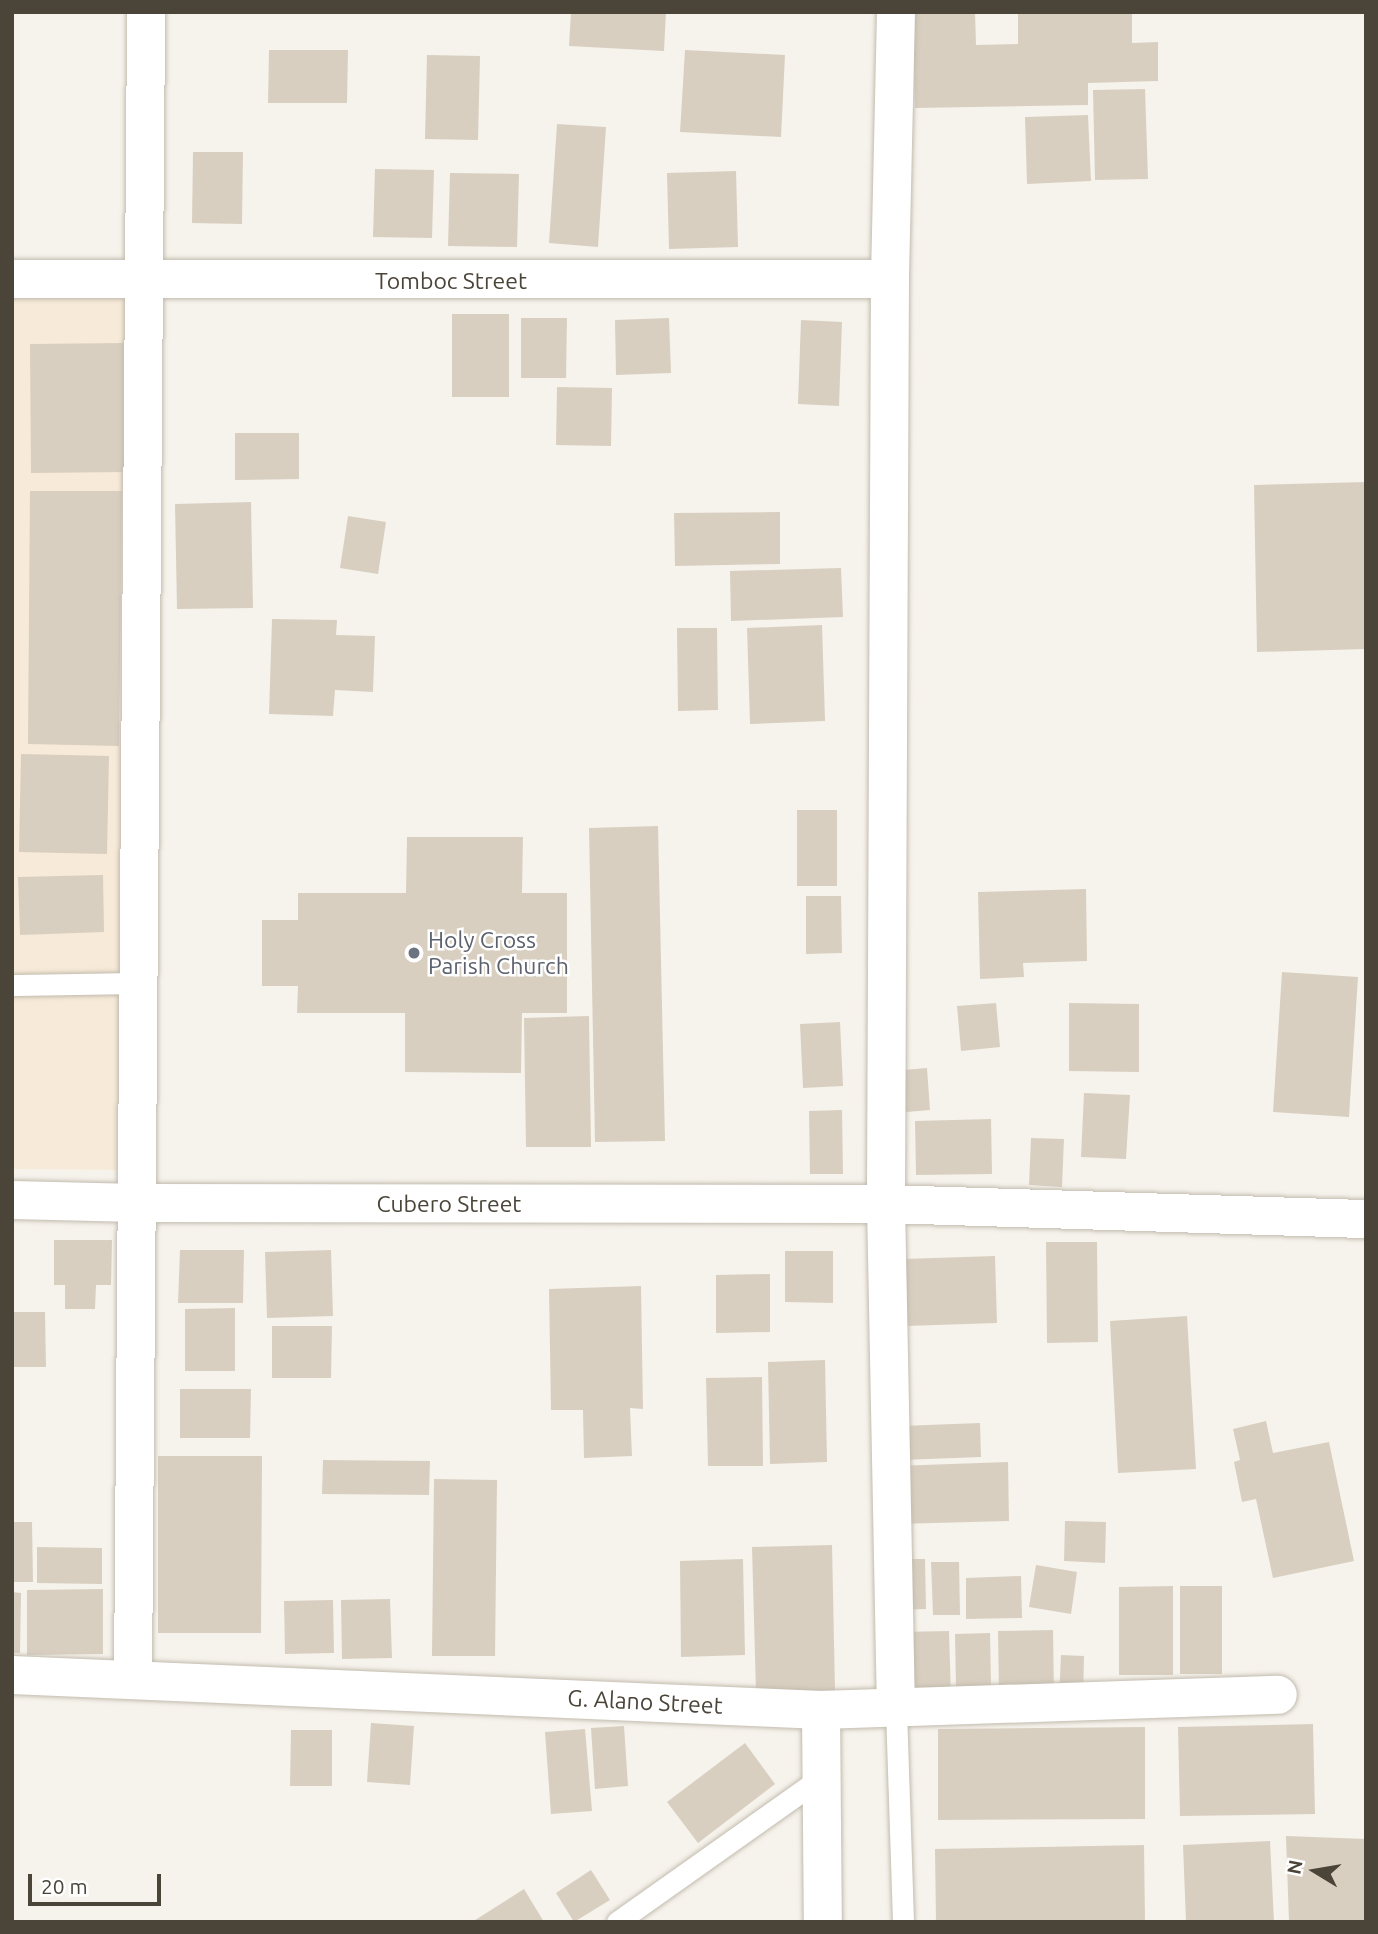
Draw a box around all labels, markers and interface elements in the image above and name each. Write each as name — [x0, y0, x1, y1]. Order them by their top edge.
street label: Tomboc Street — [375, 267, 527, 295]
place label: Holy Cross Parish Church — [428, 926, 569, 980]
marker: Holy Cross Parish Church — [406, 945, 422, 961]
street label: Cubero Street — [377, 1190, 521, 1218]
street label: G. Alano Street — [567, 1684, 723, 1720]
north arrow — [1280, 1836, 1350, 1906]
text: N — [1282, 1858, 1307, 1876]
scale bar — [32, 1860, 164, 1904]
text: 20 m — [41, 1874, 88, 1898]

